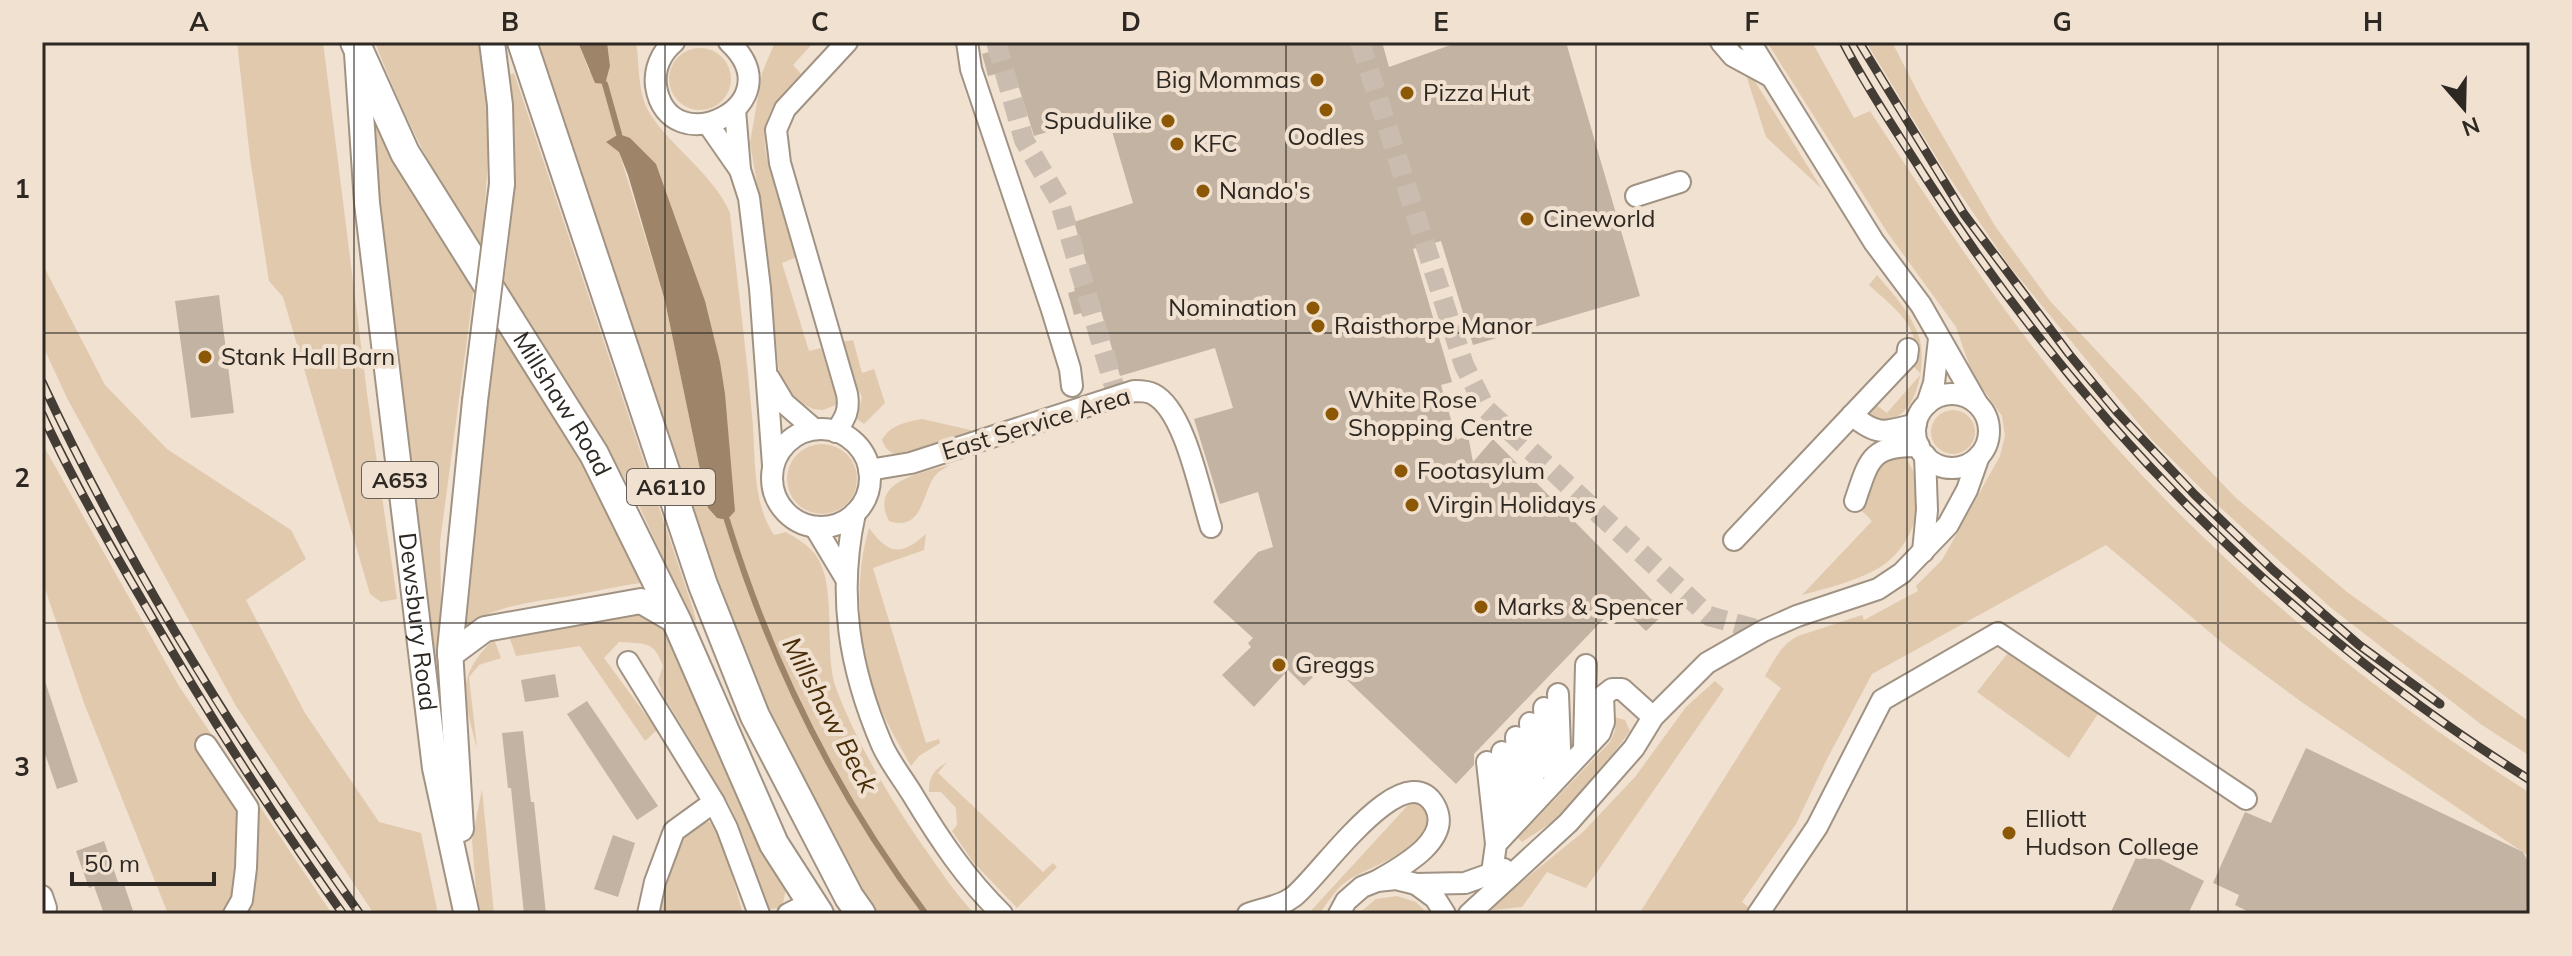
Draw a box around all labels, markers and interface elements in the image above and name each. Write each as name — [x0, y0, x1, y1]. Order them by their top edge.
text: A — [189, 5, 209, 38]
text: B — [501, 5, 519, 38]
text: C — [811, 5, 829, 38]
text: D — [1121, 5, 1141, 38]
text: E — [1433, 5, 1449, 38]
text: F — [1745, 5, 1760, 38]
text: G — [2052, 5, 2072, 38]
text: H — [2363, 5, 2383, 38]
place label: Big Mommas — [1155, 64, 1301, 94]
north arrow — [2424, 68, 2504, 148]
marker: Big Mommas — [1308, 71, 1326, 89]
place label: Pizza Hut — [1423, 77, 1530, 107]
marker: Pizza Hut — [1398, 84, 1416, 102]
marker: Oodles — [1317, 101, 1335, 119]
place label: Spudulike — [1044, 105, 1152, 135]
text: N — [2458, 111, 2483, 143]
marker: Spudulike — [1159, 112, 1177, 130]
place label: Oodles — [1287, 121, 1365, 151]
place label: KFC — [1193, 128, 1238, 158]
marker: KFC — [1168, 135, 1186, 153]
text: 1 — [14, 172, 30, 205]
place label: Nando's — [1219, 175, 1311, 205]
marker: Nando's — [1194, 182, 1212, 200]
place label: Cineworld — [1543, 203, 1655, 233]
marker: Cineworld — [1518, 210, 1536, 228]
place label: Nomination — [1168, 292, 1297, 322]
marker: Nomination — [1304, 299, 1322, 317]
place label: Raisthorpe Manor — [1334, 310, 1533, 340]
marker: Raisthorpe Manor — [1309, 317, 1327, 335]
street label: Millshaw Road — [507, 326, 618, 481]
place label: Stank Hall Barn — [221, 341, 395, 371]
marker: Stank Hall Barn — [196, 348, 214, 366]
street label: East Service Area — [938, 380, 1133, 466]
place label: White Rose Shopping Centre — [1348, 384, 1533, 442]
marker: White Rose Shopping Centre — [1323, 405, 1341, 423]
place label: Footasylum — [1417, 455, 1545, 485]
text: 2 — [14, 461, 30, 494]
road number: A653 — [362, 462, 438, 498]
marker: Footasylum — [1392, 462, 1410, 480]
road number: A6110 — [627, 469, 715, 505]
place label: Virgin Holidays — [1428, 489, 1596, 519]
marker: Virgin Holidays — [1403, 496, 1421, 514]
street label: Dewsbury Road — [393, 531, 444, 712]
place label: Marks & Spencer — [1497, 591, 1684, 621]
marker: Marks & Spencer — [1472, 598, 1490, 616]
water label: Millshaw Beck — [776, 631, 886, 799]
place label: Greggs — [1295, 649, 1375, 679]
marker: Greggs — [1270, 656, 1288, 674]
text: 3 — [14, 750, 30, 783]
place label: Elliott Hudson College — [2025, 803, 2199, 861]
marker: Elliott Hudson College — [2000, 824, 2018, 842]
scale bar — [72, 836, 214, 886]
text: 50 m — [84, 848, 140, 878]

